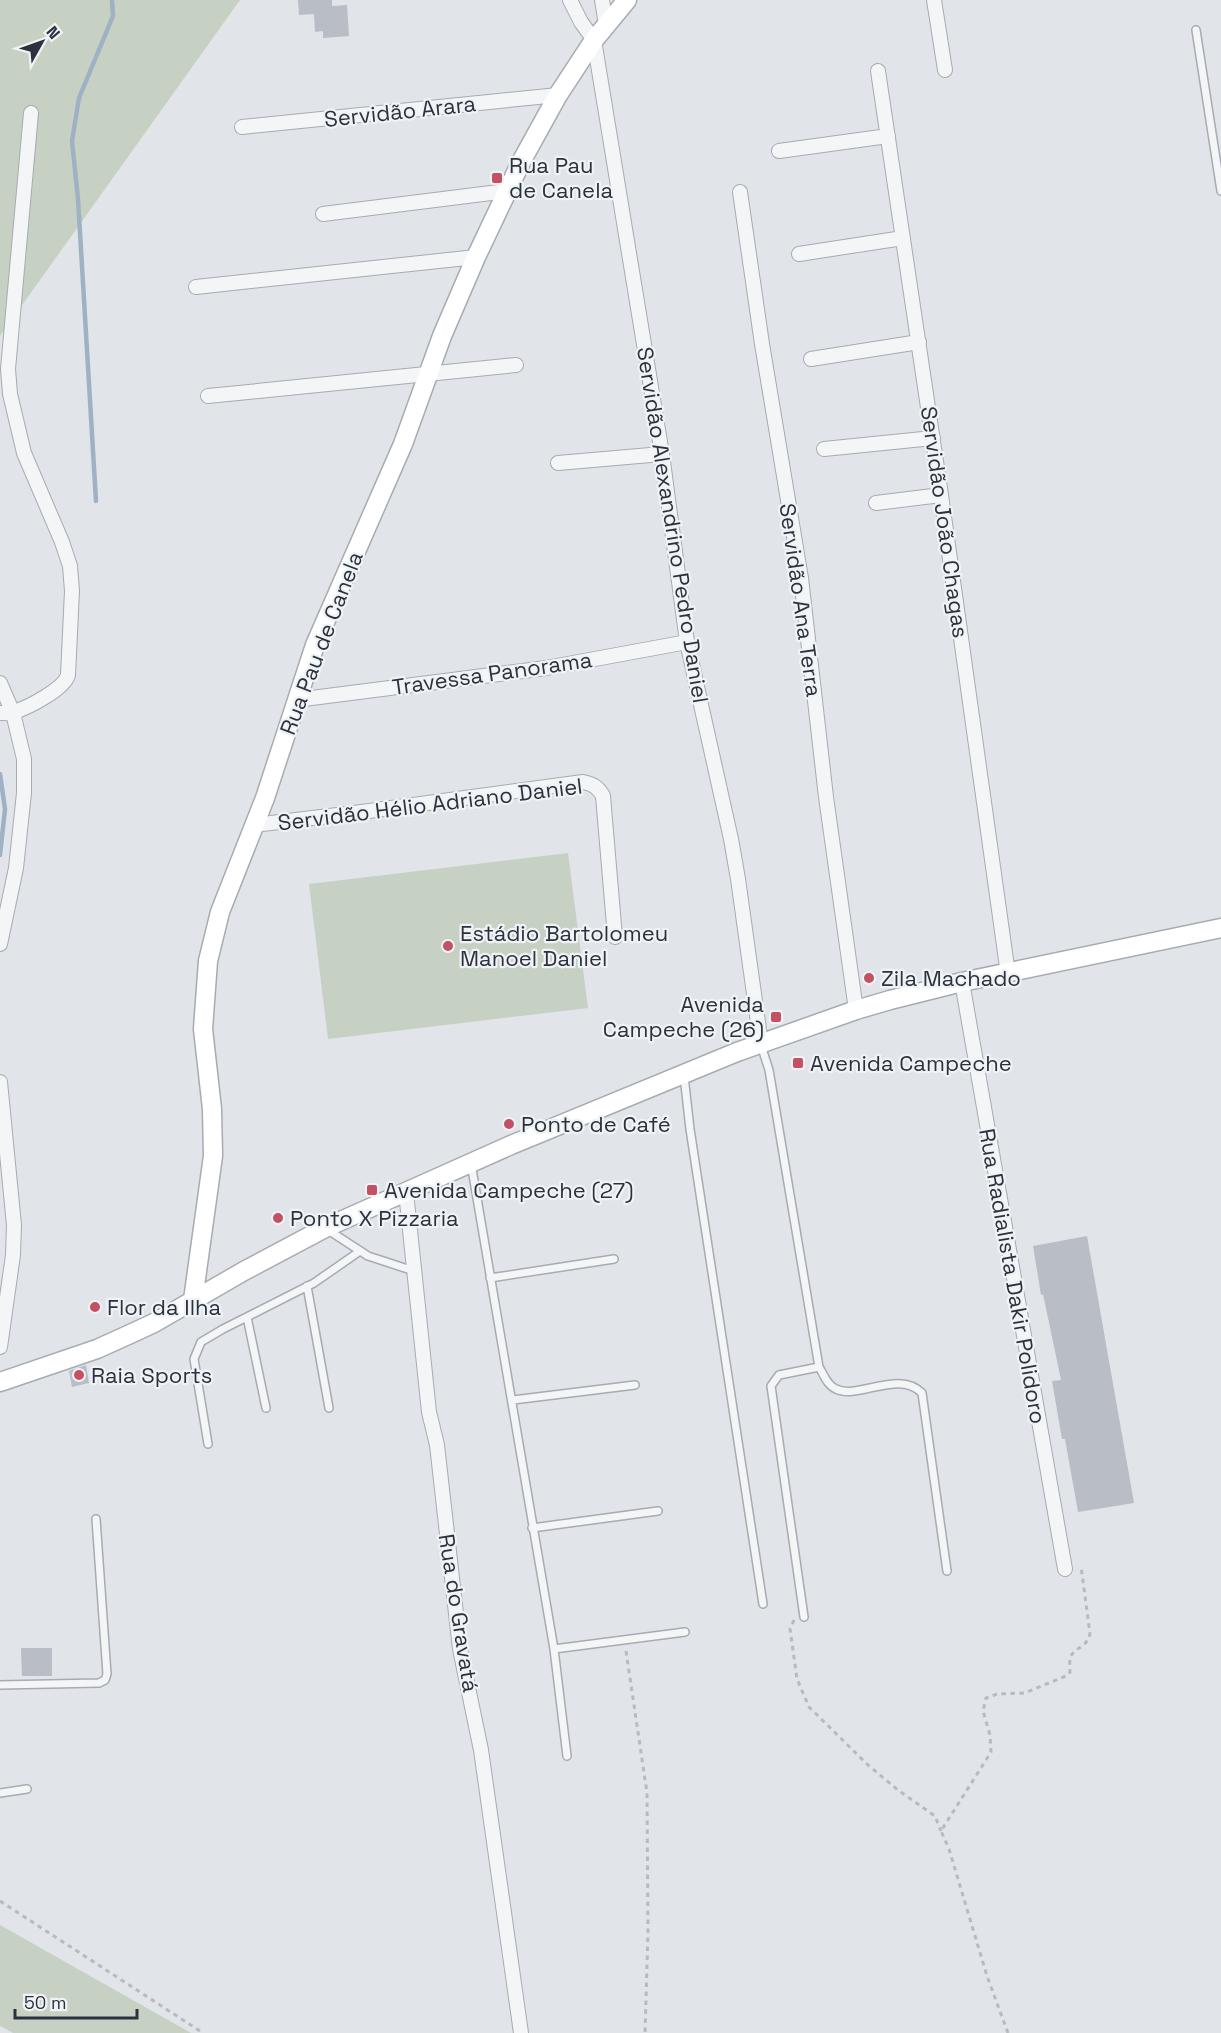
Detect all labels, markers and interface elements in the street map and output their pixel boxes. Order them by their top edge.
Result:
north arrow [12,12,72,72]
text: N [42,22,65,44]
street label: Servidão Arara [323,89,478,133]
place label: Rua Pau de Canela [509,151,614,204]
marker: Rua Pau de Canela [490,171,504,185]
street label: Servidão Alexandrino Pedro Daniel [631,345,715,705]
street label: Servidão João Chagas [915,404,975,640]
street label: Servidão Ana Terra [774,501,828,699]
street label: Rua Pau de Canela [273,547,369,739]
street label: Travessa Panorama [390,645,594,701]
street label: Servidão Hélio Adriano Daniel [276,771,584,837]
place label: Estádio Bartolomeu Manoel Daniel [460,919,668,972]
marker: Estádio Bartolomeu Manoel Daniel [441,939,455,953]
place label: Zila Machado [881,964,1021,992]
marker: Zila Machado [862,971,876,985]
place label: Avenida Campeche (26) [603,990,764,1043]
marker: Avenida Campeche (26) [769,1010,783,1024]
place label: Avenida Campeche [810,1049,1012,1077]
marker: Avenida Campeche [791,1056,805,1070]
place label: Ponto de Café [521,1110,671,1138]
marker: Ponto de Café [502,1117,516,1131]
street label: Rua Radialista Dakir Polidoro [973,1126,1053,1426]
place label: Avenida Campeche (27) [384,1176,633,1204]
marker: Avenida Campeche (27) [365,1183,379,1197]
place label: Ponto X Pizzaria [290,1204,459,1232]
marker: Ponto X Pizzaria [271,1211,285,1225]
place label: Flor da Ilha [107,1293,222,1321]
marker: Flor da Ilha [88,1300,102,1314]
place label: Raia Sports [91,1361,212,1389]
marker: Raia Sports [72,1368,86,1382]
street label: Rua do Gravatá [433,1532,485,1694]
scale bar [15,1982,136,2020]
text: 50 m [24,1991,66,2014]

